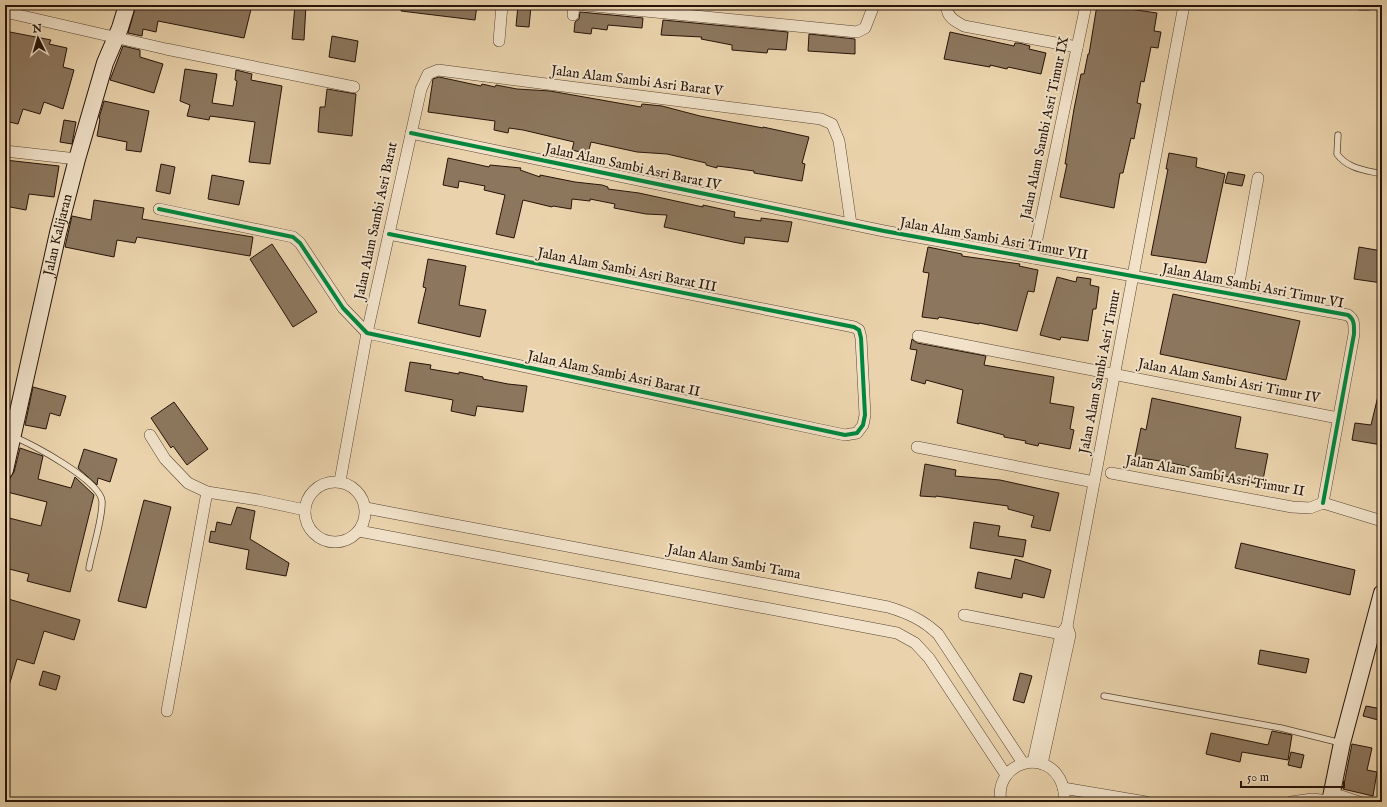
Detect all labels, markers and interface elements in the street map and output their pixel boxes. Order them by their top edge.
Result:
north arrow [18,18,58,58]
text: N [31,22,43,37]
street label: Jalan Alam Sambi Asri Timur IX [1016,34,1073,223]
street label: Jalan Alam Sambi Asri Barat V [548,61,725,101]
street label: Jalan Alam Sambi Asri Barat IV [542,139,723,195]
street label: Jalan Alam Sambi Asri Barat [350,140,402,304]
street label: Jalan Kalijaran [39,192,77,280]
street label: Jalan Alam Sambi Asri Timur VII [896,213,1090,264]
street label: Jalan Alam Sambi Asri Barat III [534,243,718,296]
street label: Jalan Alam Sambi Asri Timur VI [1159,259,1345,312]
street label: Jalan Alam Sambi Asri Timur [1075,289,1125,457]
street label: Jalan Alam Sambi Asri Barat II [524,346,702,401]
street label: Jalan Alam Sambi Asri Timur IV [1135,354,1322,408]
street label: Jalan Alam Sambi Asri Timur II [1122,451,1306,501]
street label: Jalan Alam Sambi Tama [664,540,803,584]
scale bar [1241,763,1344,789]
text: 50 m [1247,770,1269,785]

